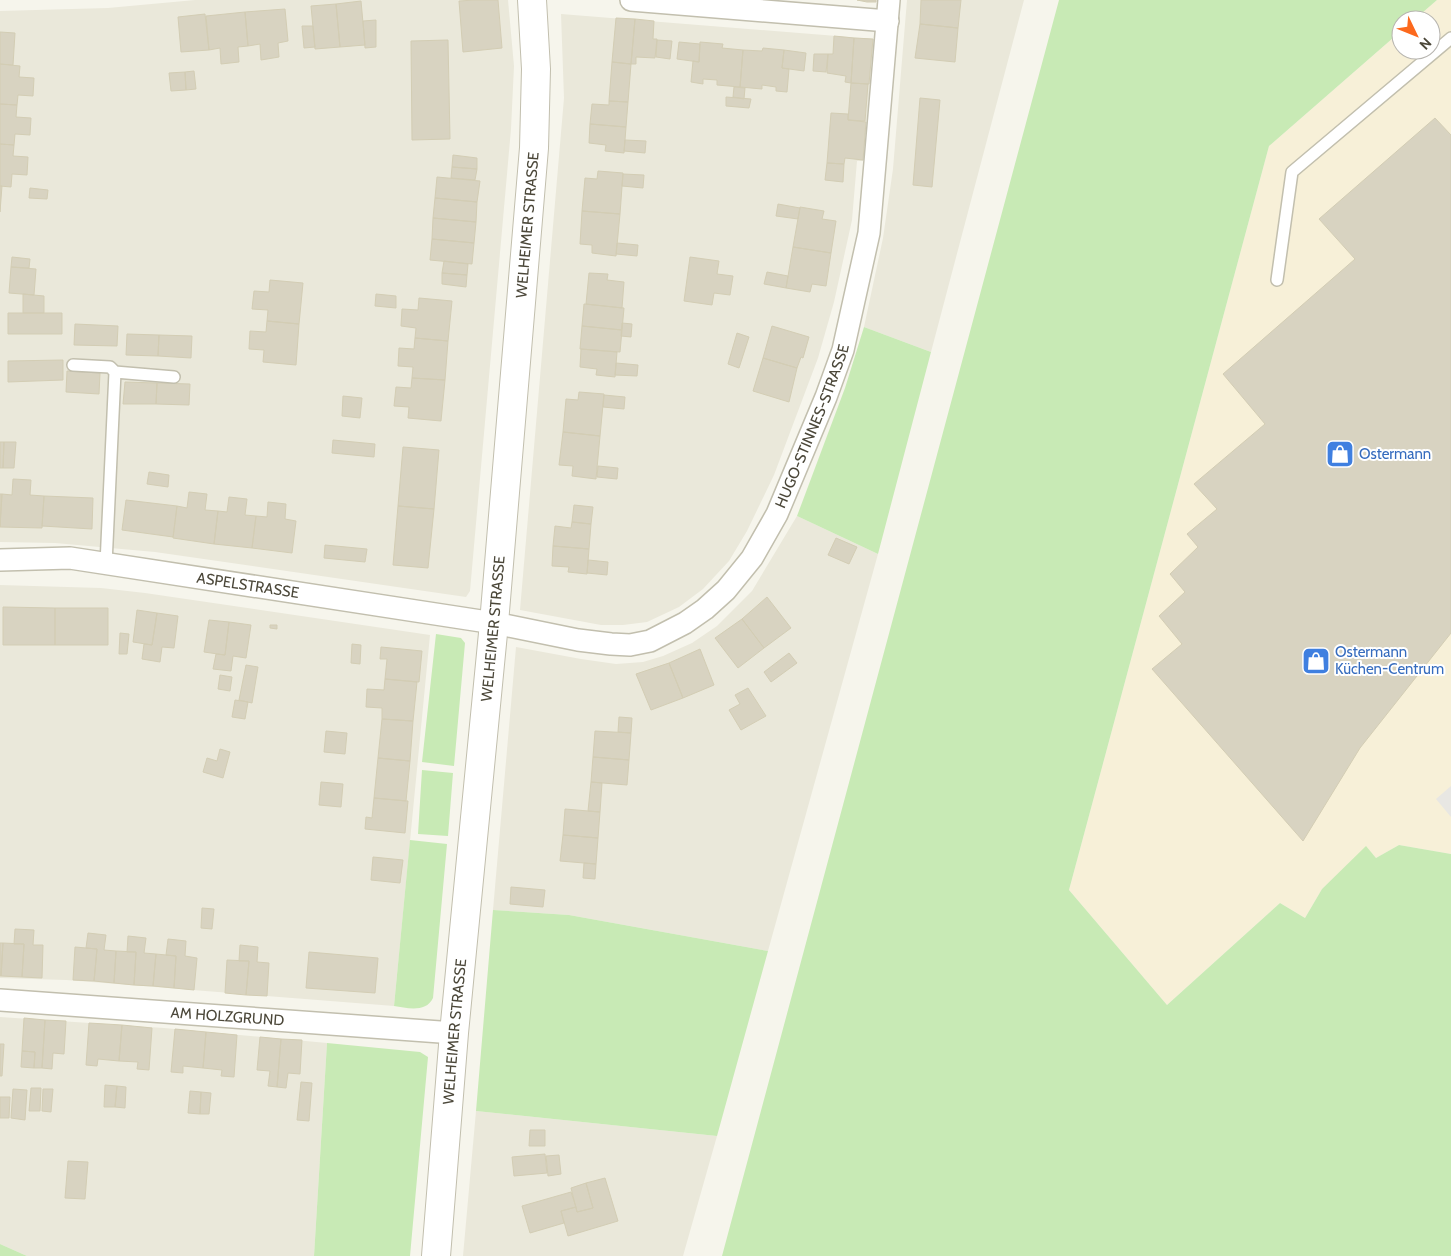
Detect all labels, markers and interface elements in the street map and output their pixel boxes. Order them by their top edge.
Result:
north arrow [1391,10,1441,60]
text: N [1416,34,1435,54]
street label: WELHEIMER STRASSE [512,151,543,299]
street label: HUGO-STINNES-STRASSE [771,343,853,511]
shop icon: Ostermann [1325,439,1355,469]
place label: Ostermann [1359,445,1431,463]
street label: WELHEIMER STRASSE [477,555,509,702]
street label: ASPELSTRASSE [195,569,300,602]
place label: Ostermann Küchen-Centrum [1335,643,1444,678]
shop icon: Ostermann Küchen-Centrum [1301,646,1331,676]
street label: WELHEIMER STRASSE [439,958,470,1105]
street label: AM HOLZGRUND [170,1003,285,1030]

